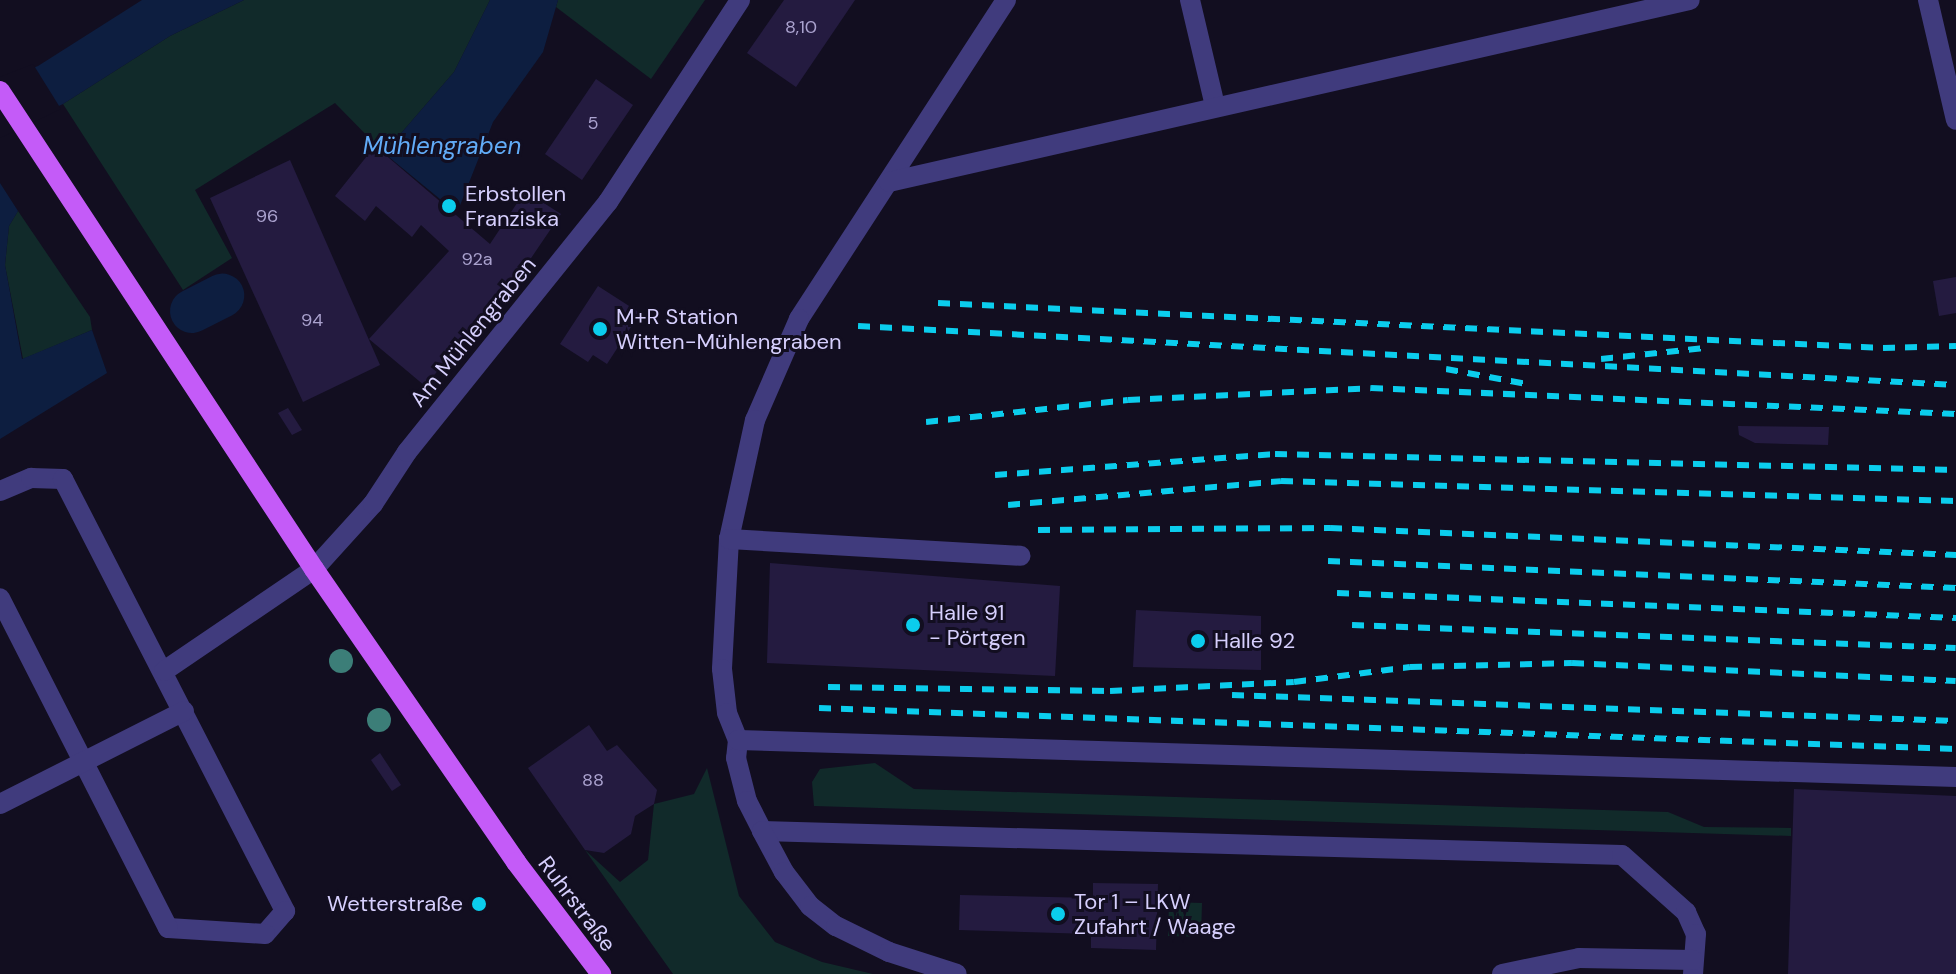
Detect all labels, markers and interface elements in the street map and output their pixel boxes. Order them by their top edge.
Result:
house number: 8,10 [785,16,817,38]
house number: 5 [588,112,598,134]
water label: Mühlengraben [363,132,521,160]
place label: Erbstollen Franziska [465,180,566,232]
marker: Erbstollen Franziska [440,197,458,215]
house number: 96 [256,205,278,227]
house number: 92a [461,248,493,270]
street label: Am Mühlengraben [404,252,542,412]
place label: M+R Station Witten-Mühlengraben [616,303,842,354]
house number: 94 [301,309,323,331]
marker: M+R Station Witten-Mühlengraben [591,320,609,338]
place label: Halle 91 - Pörtgen [929,599,1026,650]
marker: Halle 91 - Pörtgen [904,616,922,634]
place label: Halle 92 [1214,628,1295,654]
marker: Halle 92 [1189,632,1207,650]
house number: 88 [582,769,604,791]
street label: Ruhrstraße [533,851,621,957]
place label: Tor 1 – LKW Zufahrt / Waage [1074,888,1236,940]
place label: Wetterstraße [327,891,463,917]
marker: Wetterstraße [470,895,488,913]
marker: Tor 1 – LKW Zufahrt / Waage [1049,905,1067,923]

